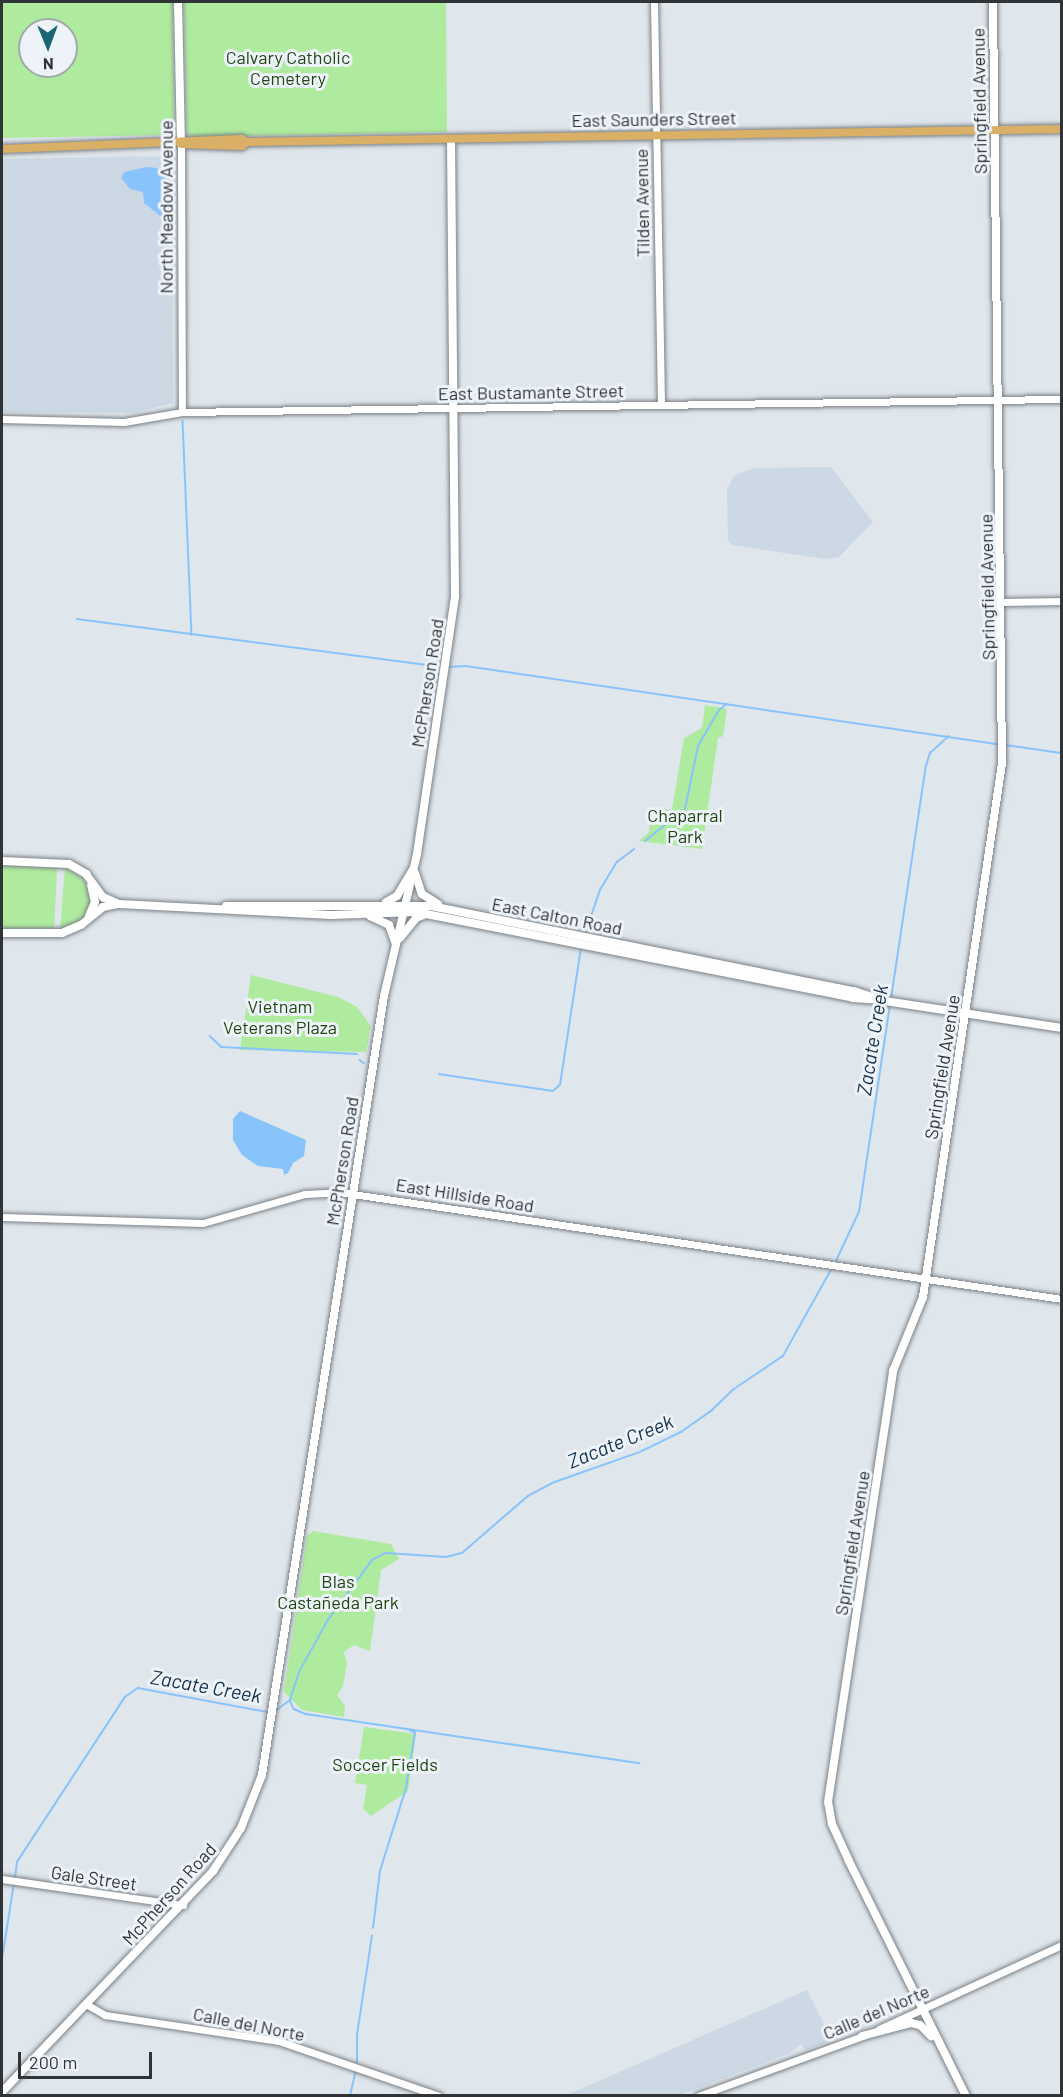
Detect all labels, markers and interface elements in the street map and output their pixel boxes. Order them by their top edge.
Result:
north arrow [18,18,78,78]
street label: Springfield Avenue [967,28,991,174]
park label: Calvary Catholic Cemetery [226,47,350,90]
text: N [43,55,54,74]
street label: East Saunders Street [571,107,737,131]
street label: North Meadow Avenue [155,120,177,294]
street label: Tilden Avenue [630,148,654,258]
street label: East Bustamante Street [438,380,624,404]
street label: Springfield Avenue [975,514,999,660]
street label: McPherson Road [406,617,448,749]
park label: Chaparral Park [647,805,723,848]
street label: East Calton Road [490,893,624,939]
water label: Zacate Creek [851,983,893,1097]
street label: Springfield Avenue [920,993,964,1141]
park label: Vietnam Veterans Plaza [223,996,337,1038]
street label: McPherson Road [321,1095,363,1227]
street label: East Hillside Road [394,1173,536,1217]
water label: Zacate Creek [564,1409,676,1473]
street label: Springfield Avenue [830,1469,874,1617]
park label: Blas Castañeda Park [277,1571,399,1614]
water label: Zacate Creek [149,1664,263,1708]
park label: Soccer Fields [332,1753,438,1775]
street label: McPherson Road [117,1838,221,1950]
street label: Gale Street [50,1861,138,1895]
street label: Calle del Norte [820,1980,932,2044]
street label: Calle del Norte [191,2003,307,2045]
scale bar [21,2040,154,2078]
text: 200 m [29,2051,77,2073]

